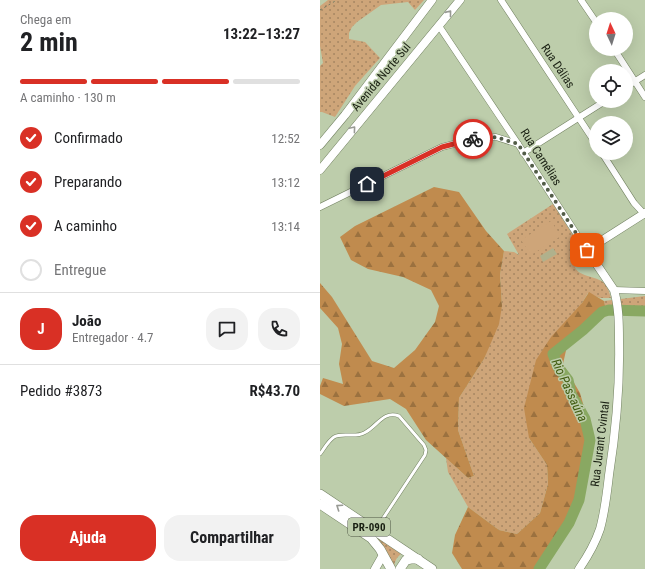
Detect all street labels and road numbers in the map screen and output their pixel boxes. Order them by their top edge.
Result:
street label: Avenida Norte Sul [348,40,414,114]
street label: Rua Dálias [538,41,578,91]
street label: Rua Camélias [518,126,564,188]
street label: Rua Jurant Cvintal [588,400,612,488]
road number: PR-090 [348,518,390,536]

